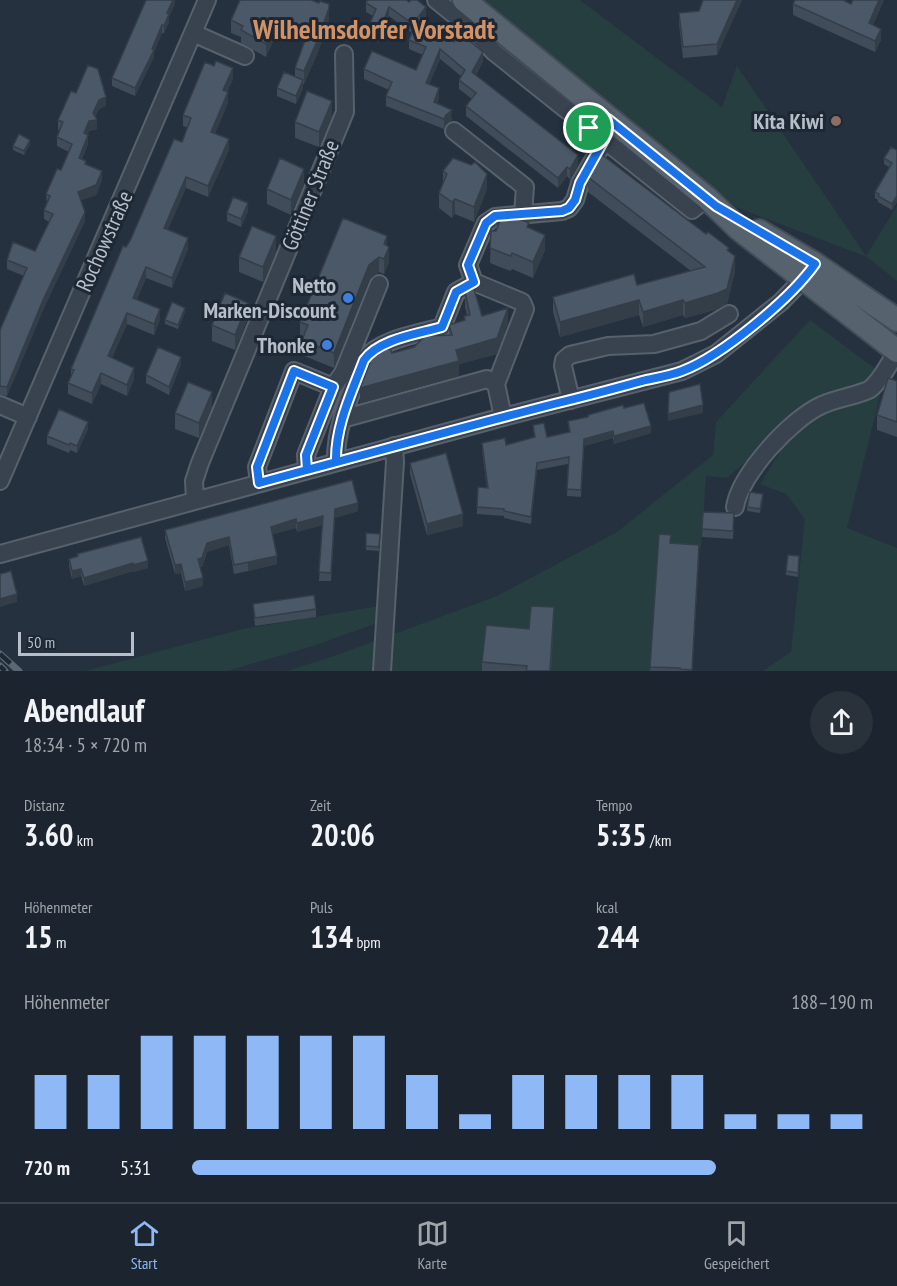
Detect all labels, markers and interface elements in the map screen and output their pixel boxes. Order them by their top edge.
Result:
district label: Wilhelmsdorfer Vorstadt [252,10,495,47]
pin [563,102,614,153]
place label: Kita Kiwi [753,107,824,135]
icon: arrive [572,111,605,144]
marker: Kita Kiwi [829,114,843,128]
street label: Göttiner Straße [275,136,345,254]
street label: Rochowstraße [69,186,139,296]
place label: Netto Marken-Discount [203,271,337,324]
marker: Netto Marken-Discount [341,291,355,305]
place label: Thonke [257,331,315,359]
marker: Thonke [320,338,334,352]
scale bar [18,629,134,656]
text: 50 m [27,632,55,652]
text: Abendlauf [24,688,144,731]
button: share [810,691,873,754]
text: 18:34 · 5 × 720 m [24,732,147,758]
text: Distanz [24,795,65,815]
text: Zeit [310,795,331,815]
text: Tempo [596,795,632,815]
text: 3.60 [24,815,73,854]
text: 20:06 [310,815,375,854]
text: 5:35 [596,815,647,854]
text: km [73,830,93,850]
text: /km [647,830,671,850]
text: Höhenmeter [24,897,92,917]
text: Puls [310,897,333,917]
text: kcal [596,897,618,917]
text: 15 [24,917,53,956]
text: 134 [310,917,353,956]
text: 244 [596,917,639,956]
text: m [53,932,67,952]
text: bpm [353,932,381,952]
text: Höhenmeter [24,989,110,1015]
text: 188–190 m [791,989,873,1015]
text: 720 m [24,1155,70,1181]
text: 5:31 [120,1155,151,1181]
tab: Start [128,1217,161,1273]
tab: Karte [416,1217,449,1273]
tab: Gespeichert [704,1217,769,1273]

